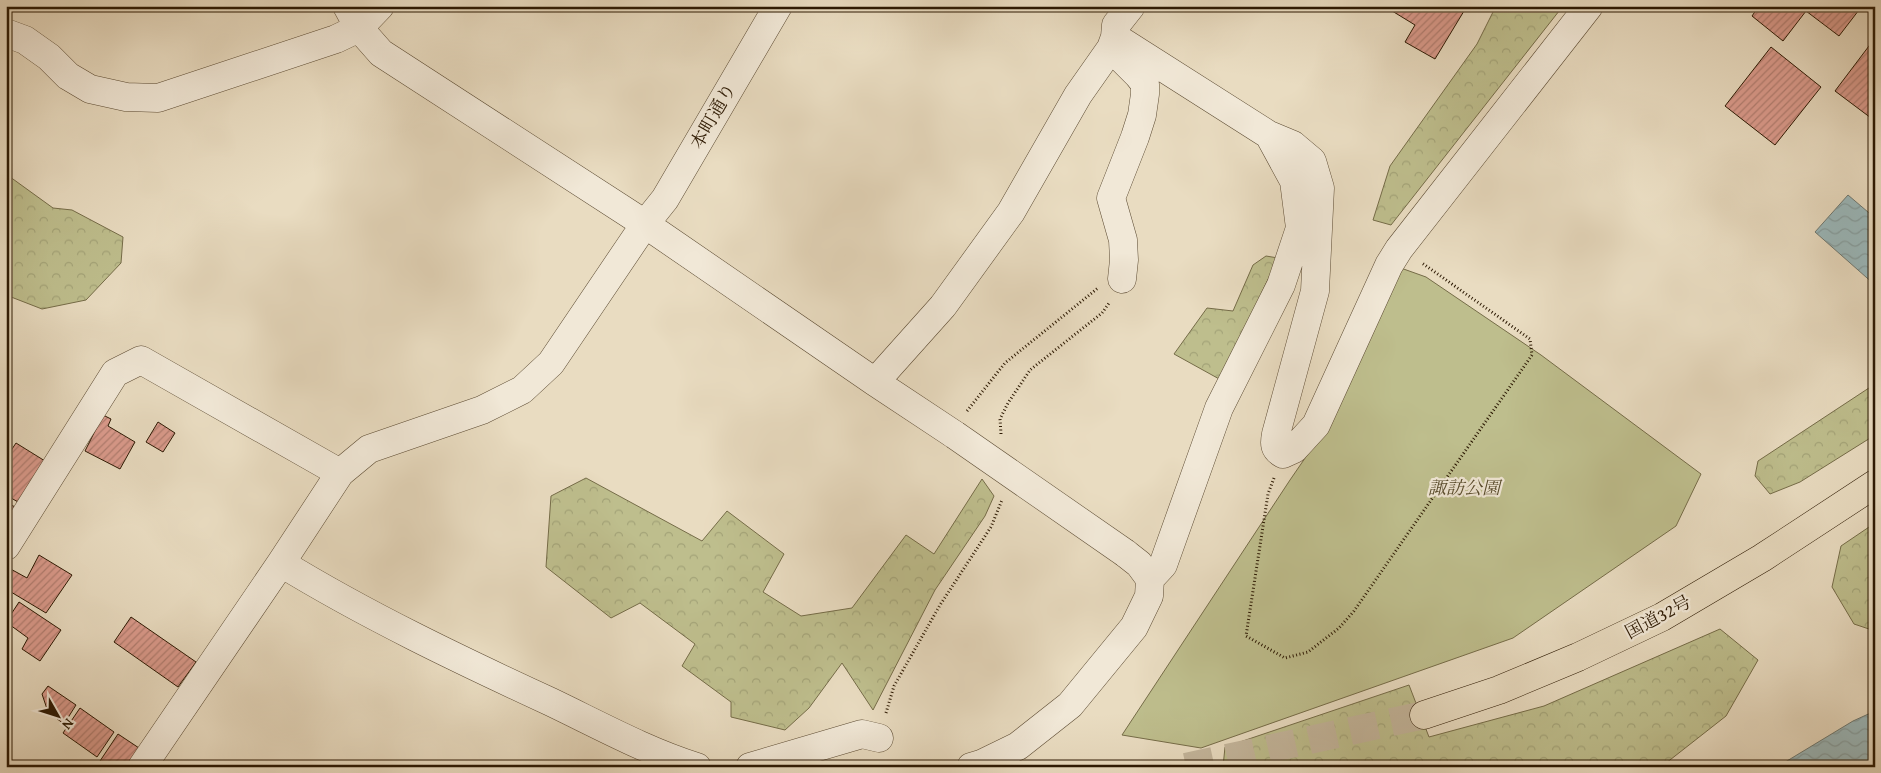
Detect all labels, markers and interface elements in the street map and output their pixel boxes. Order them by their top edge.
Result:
street label: 本町通り [683,78,742,154]
park label: 諏訪公園 [1428,474,1503,501]
street label: 国道32号 [1620,588,1696,645]
north arrow [32,690,82,740]
text: N [57,714,79,735]

